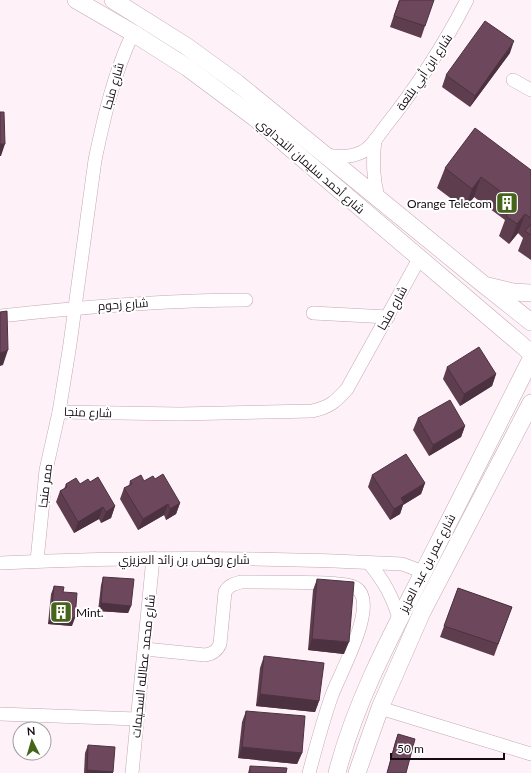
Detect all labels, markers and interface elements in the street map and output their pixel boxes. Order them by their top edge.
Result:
street label: شارع ابن أبي بلتعة [393,31,458,115]
street label: شارع منجا [99,61,128,112]
street label: شارع أحمد سليمان النجداوي [252,115,368,219]
building icon: Orange Telecom [494,190,520,216]
place label: Orange Telecom [407,196,492,211]
street label: شارع منجا [374,283,411,333]
street label: شارع زحوم [97,295,149,314]
street label: شارع منجا [64,404,112,421]
street label: ممر منجا [35,463,55,509]
street label: شارع عمر بن عبد العزيز [395,511,459,616]
street label: شارع روكس بن زائد العزيزي [118,552,250,570]
street label: شارع محمد عطالله السحيمات [128,593,159,739]
building icon: Mint. [48,599,74,625]
place label: Mint. [76,605,104,620]
north arrow [12,721,52,761]
text: N [26,724,36,737]
scale bar [391,735,504,761]
text: 50 m [397,741,424,756]

